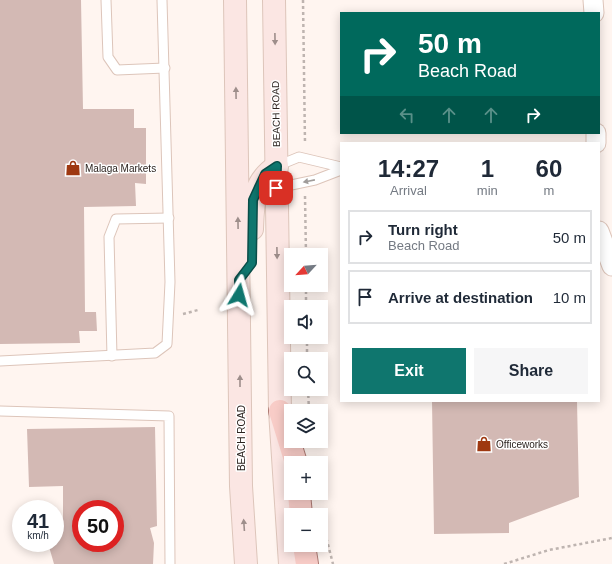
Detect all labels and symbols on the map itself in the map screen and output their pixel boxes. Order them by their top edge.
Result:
one-way arrow [272,33,278,46]
street label: BEACH ROAD [270,81,282,147]
one-way arrow [233,86,239,99]
shop icon: Malaga Markets [64,159,82,177]
place label: Malaga Markets [85,163,156,174]
pin [259,171,293,205]
one-way arrow [303,178,315,184]
one-way arrow [235,216,241,229]
one-way arrow [274,247,280,260]
north arrow [284,248,328,292]
position arrow [218,274,260,316]
one-way arrow [237,374,243,387]
street label: BEACH ROAD [236,405,247,471]
shop icon: Officeworks [475,435,493,453]
place label: Officeworks [496,439,548,450]
speed limit sign: 50 [72,500,124,552]
one-way arrow [240,519,247,531]

